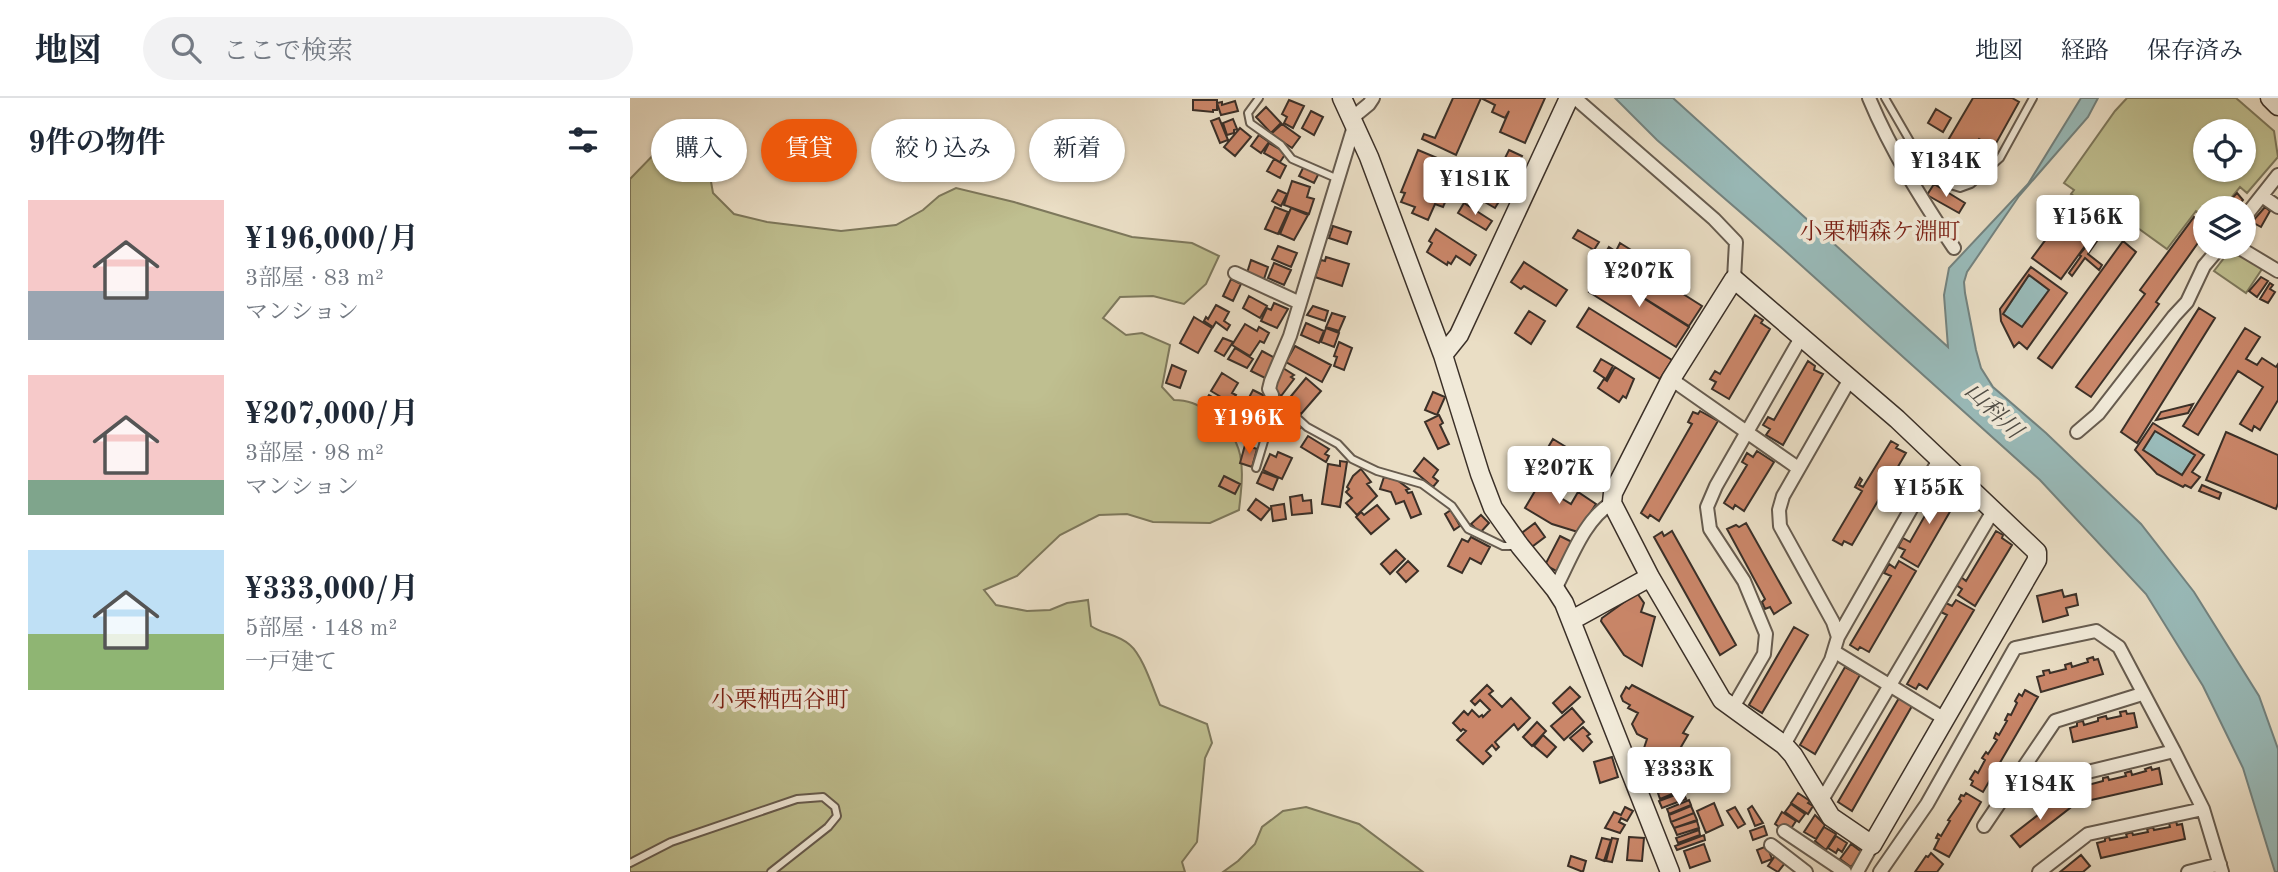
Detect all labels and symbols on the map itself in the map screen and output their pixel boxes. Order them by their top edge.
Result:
pin: ¥134K [1897,140,1995,199]
pin: ¥181K [1426,158,1524,217]
pin: ¥156K [2039,195,2137,255]
district label: 小栗栖森ケ淵町 [1800,219,1961,244]
pin: ¥207K [1590,250,1688,309]
water label: 山科川 [1960,377,2029,445]
pin: ¥196K [1200,396,1298,456]
pin: ¥207K [1510,446,1608,506]
pin: ¥155K [1880,466,1978,526]
district label: 小栗栖西谷町 [711,687,849,712]
pin: ¥333K [1630,748,1728,807]
pin: ¥184K [1991,762,2089,822]

